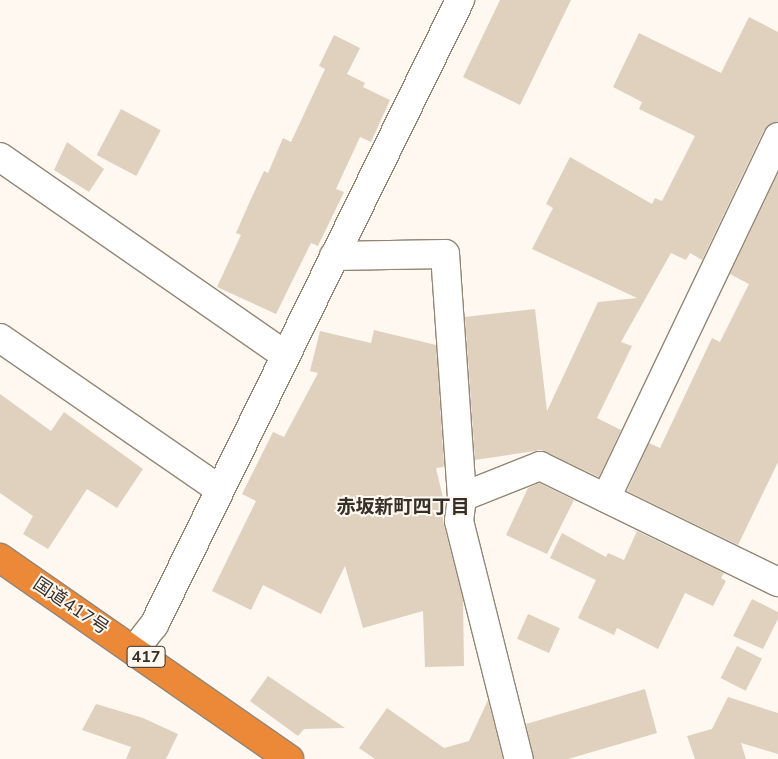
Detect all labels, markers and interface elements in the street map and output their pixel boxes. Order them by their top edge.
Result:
district label: 赤坂新町四丁目 [337,497,469,519]
street label: 国道417号 [29,573,113,639]
road number: 417 [126,644,166,670]

